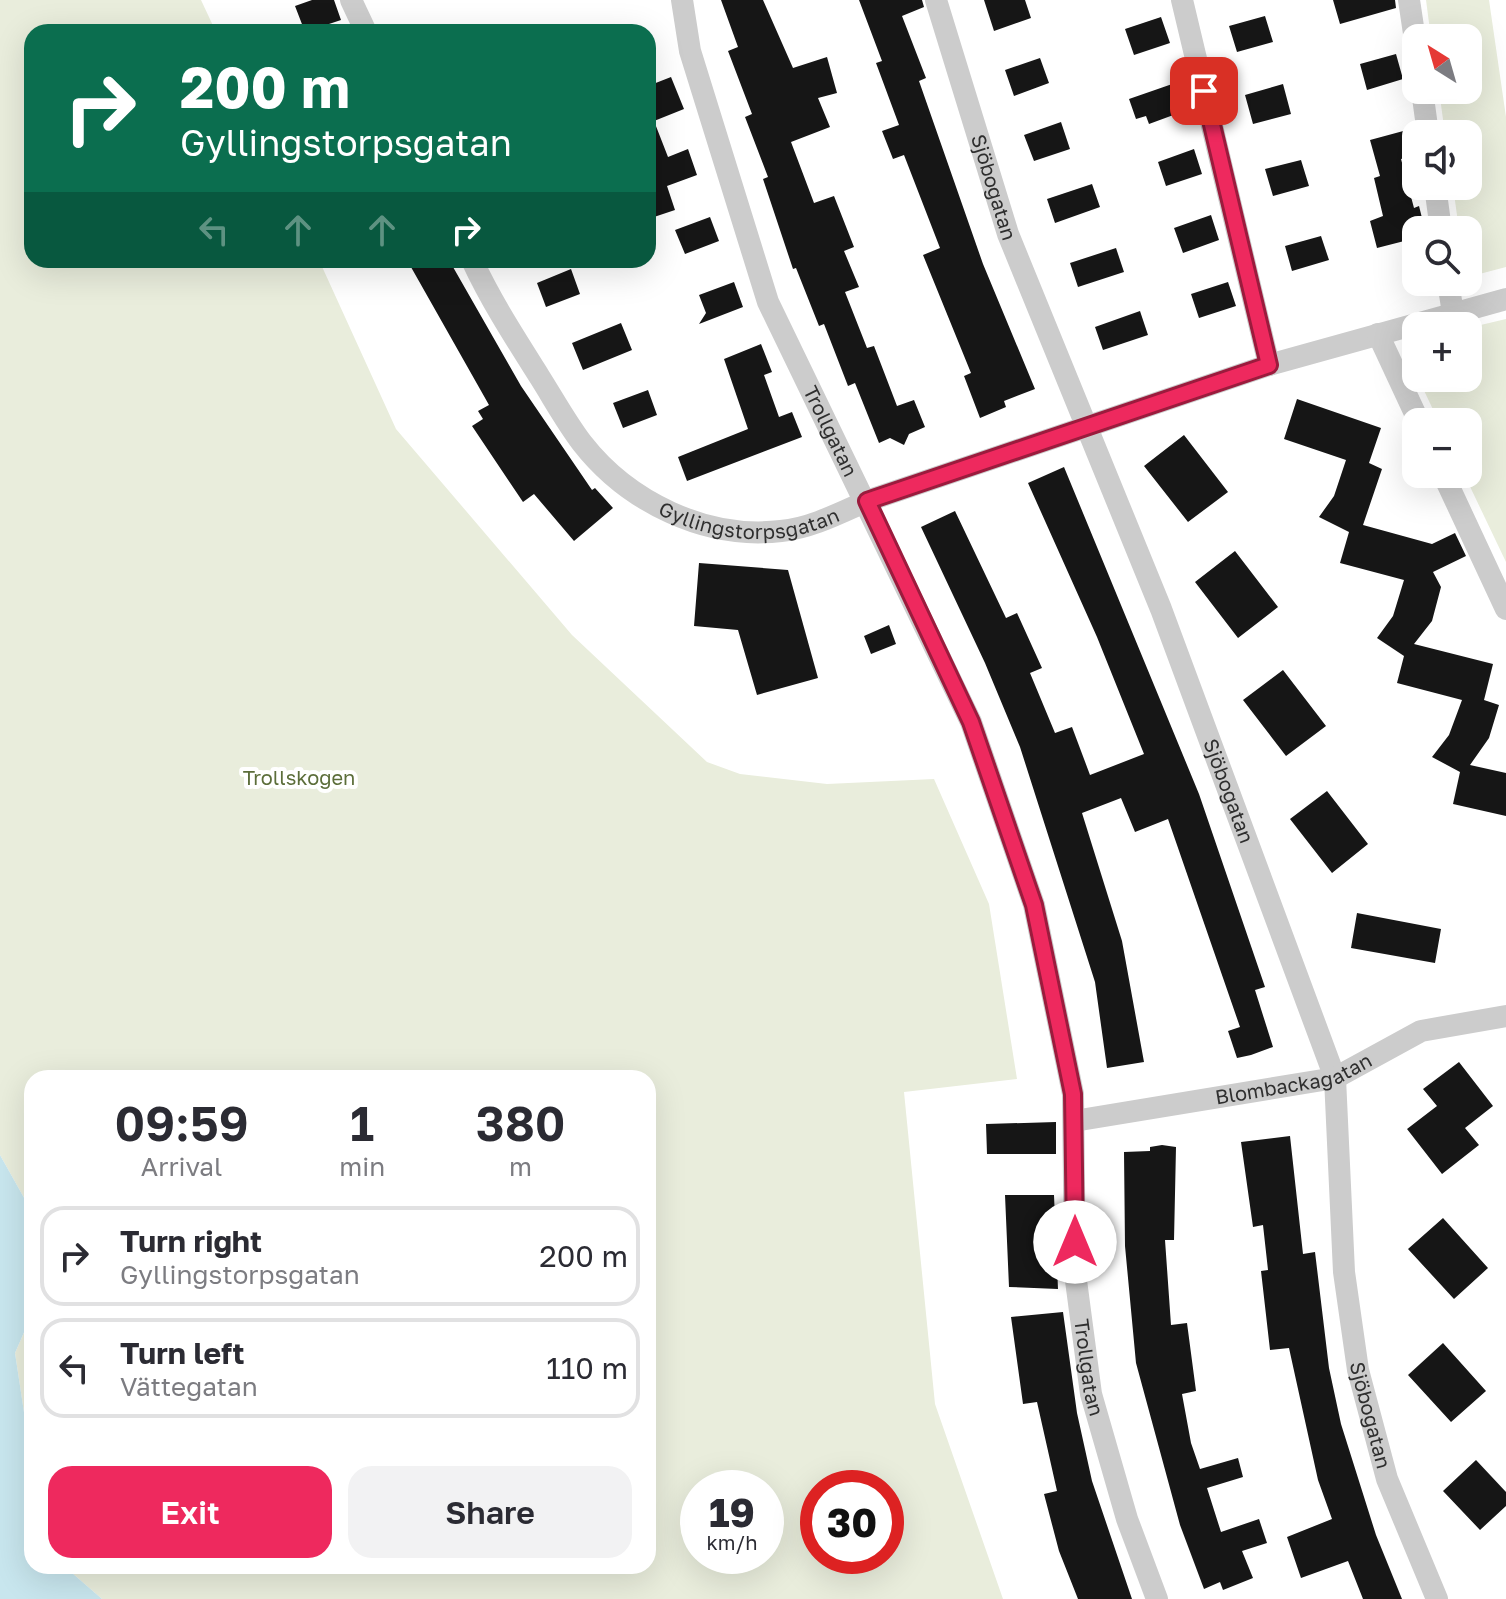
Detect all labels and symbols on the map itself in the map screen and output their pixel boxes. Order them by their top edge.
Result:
north arrow [1402,24,1482,104]
pin [1170,57,1238,125]
street label: Sjöbogatan [967,131,1022,243]
street label: Trollgatan [799,382,863,480]
street label: Gyllingstorpsgatan [655,496,842,543]
street label: Sjöbogatan [1199,735,1260,846]
park label: Trollskogen [243,765,355,789]
street label: Blombackagatan [1213,1047,1375,1109]
position arrow [1033,1200,1117,1284]
street label: Trollgatan [1070,1317,1110,1419]
street label: Sjöbogatan [1346,1360,1397,1471]
speed limit sign: 30 [800,1470,904,1574]

